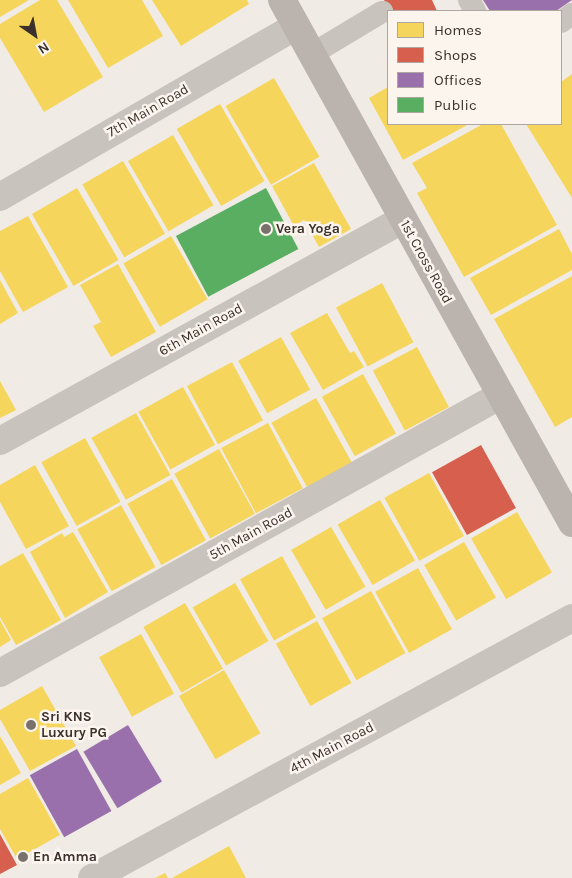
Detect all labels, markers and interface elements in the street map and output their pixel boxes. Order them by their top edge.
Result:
north arrow [10,10,60,60]
legend [387,10,562,125]
text: Homes [434,21,482,39]
text: N [35,38,52,58]
text: Shops [434,46,477,64]
text: Offices [434,71,482,89]
street label: 7th Main Road [104,81,192,141]
text: Public [434,96,477,114]
street label: 1st Cross Road [396,218,456,306]
place label: Vera Yoga [276,221,340,237]
marker: Vera Yoga [260,223,272,235]
street label: 6th Main Road [156,300,246,360]
street label: 5th Main Road [206,504,296,564]
place label: Sri KNS Luxury PG [41,709,107,742]
marker: Sri KNS Luxury PG [25,719,37,731]
street label: 4th Main Road [287,719,377,777]
place label: En Amma [33,849,97,865]
marker: En Amma [17,851,29,863]

